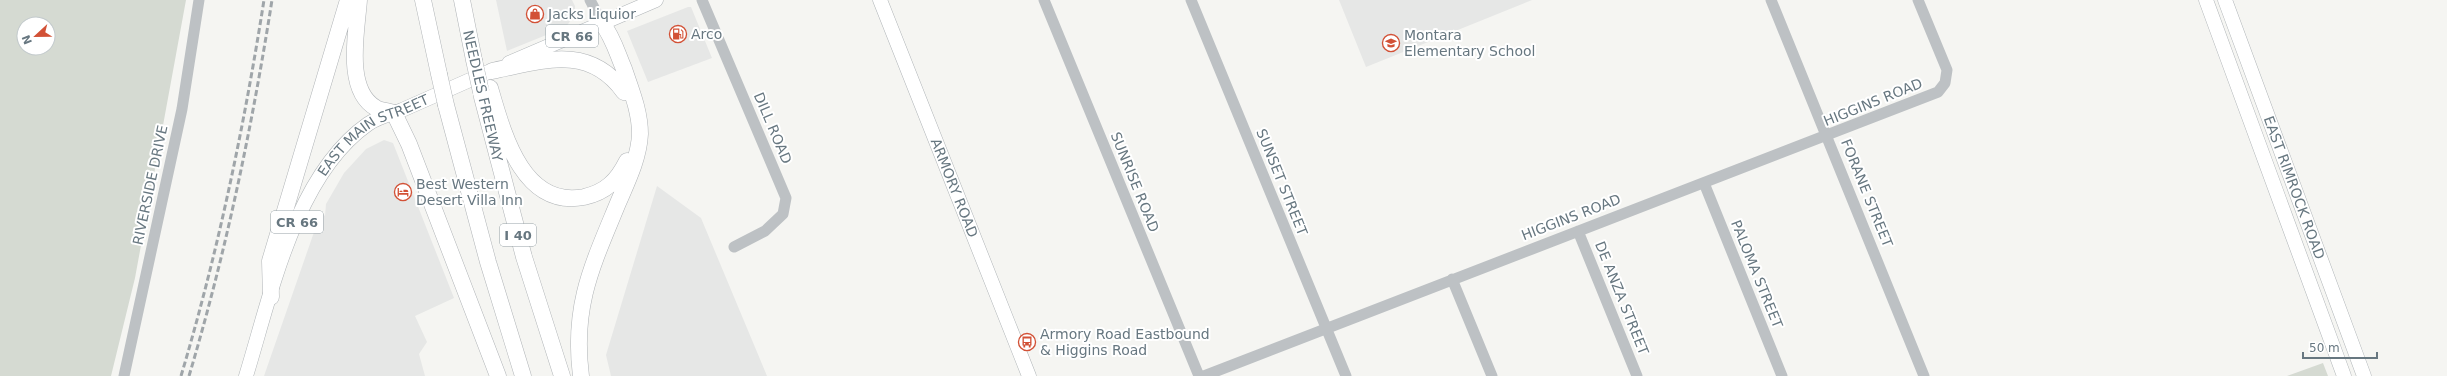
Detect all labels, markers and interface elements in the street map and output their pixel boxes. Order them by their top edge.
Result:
shop icon: Jacks Liquior [525,4,545,24]
place label: Jacks Liquior [547,6,636,22]
north arrow [16,16,56,56]
fuel station icon: Arco [668,24,688,44]
road number: CR 66 [546,25,598,47]
place label: Arco [691,26,722,42]
place label: Montara Elementary School [1404,27,1536,59]
street label: NEEDLES FREEWAY [460,29,506,164]
text: N [19,33,35,46]
school or university icon: Montara Elementary School [1381,33,1401,53]
street label: HIGGINS ROAD [1821,75,1925,129]
street label: DILL ROAD [751,90,795,166]
street label: EAST MAIN STREET [314,91,432,179]
street label: EAST RIMROCK ROAD [2261,114,2328,261]
street label: RIVERSIDE DRIVE [129,124,171,246]
street label: SUNSET STREET [1253,126,1311,238]
street label: SUNRISE ROAD [1108,130,1162,234]
street label: ARMORY ROAD [928,136,981,240]
street label: FORANE STREET [1838,137,1896,250]
place label: Best Western Desert Villa Inn [416,176,523,208]
hotel icon: Best Western Desert Villa Inn [393,182,413,202]
street label: HIGGINS ROAD [1519,191,1623,243]
road number: CR 66 [271,211,323,233]
street label: PALOMA STREET [1728,218,1786,331]
road number: I 40 [500,224,536,246]
street label: DE ANZA STREET [1592,239,1652,358]
place label: Armory Road Eastbound & Higgins Road [1040,326,1210,358]
bus stop icon: Armory Road Eastbound & Higgins Road [1017,332,1037,352]
scale bar [2303,334,2377,360]
text: 50 m [2309,341,2340,355]

